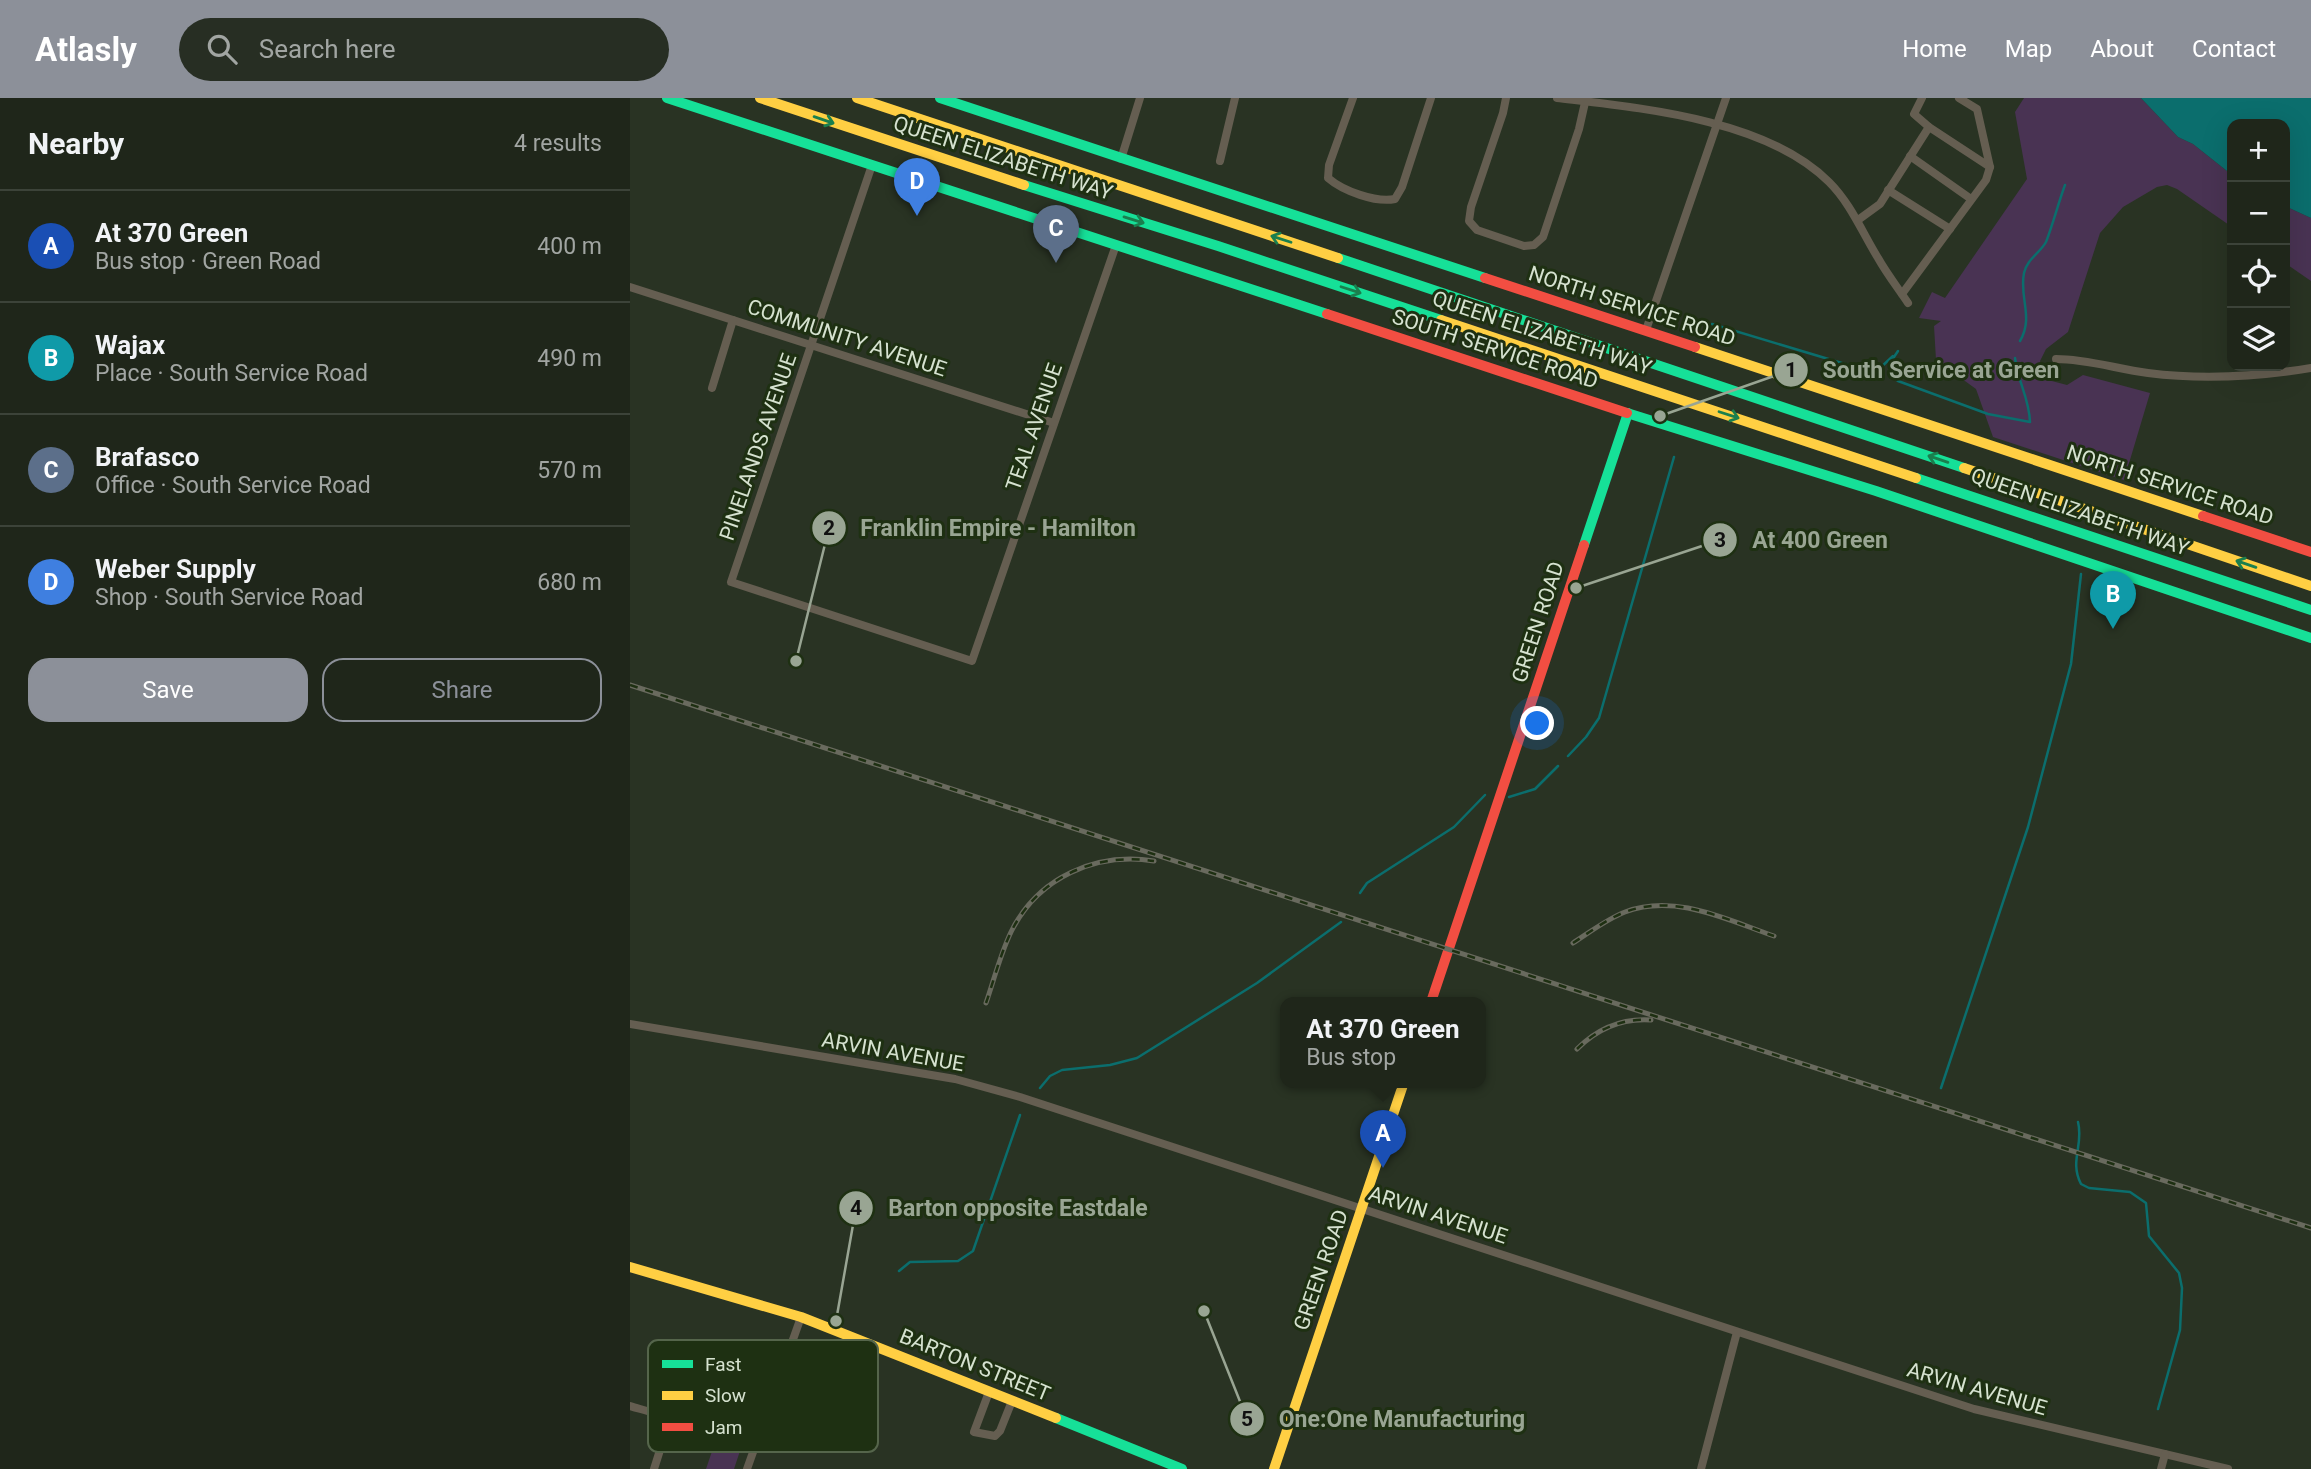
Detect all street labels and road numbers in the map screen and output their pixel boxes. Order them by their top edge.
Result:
street label: QUEEN ELIZABETH WAY [890,111,1116,205]
street label: NORTH SERVICE ROAD [1526,261,1738,351]
street label: QUEEN ELIZABETH WAY [1429,286,1655,380]
street label: COMMUNITY AVENUE [744,294,950,382]
street label: SOUTH SERVICE ROAD [1389,304,1601,394]
street label: PINELANDS AVENUE [715,350,801,544]
street label: TEAL AVENUE [1001,360,1067,494]
street label: NORTH SERVICE ROAD [2064,440,2276,530]
street label: QUEEN ELIZABETH WAY [1968,463,2193,561]
street label: GREEN ROAD [1507,558,1569,686]
street label: ARVIN AVENUE [820,1028,966,1076]
street label: ARVIN AVENUE [1366,1181,1510,1249]
street label: GREEN ROAD [1289,1207,1353,1333]
street label: BARTON STREET [896,1324,1054,1406]
street label: ARVIN AVENUE [1904,1358,2050,1420]

